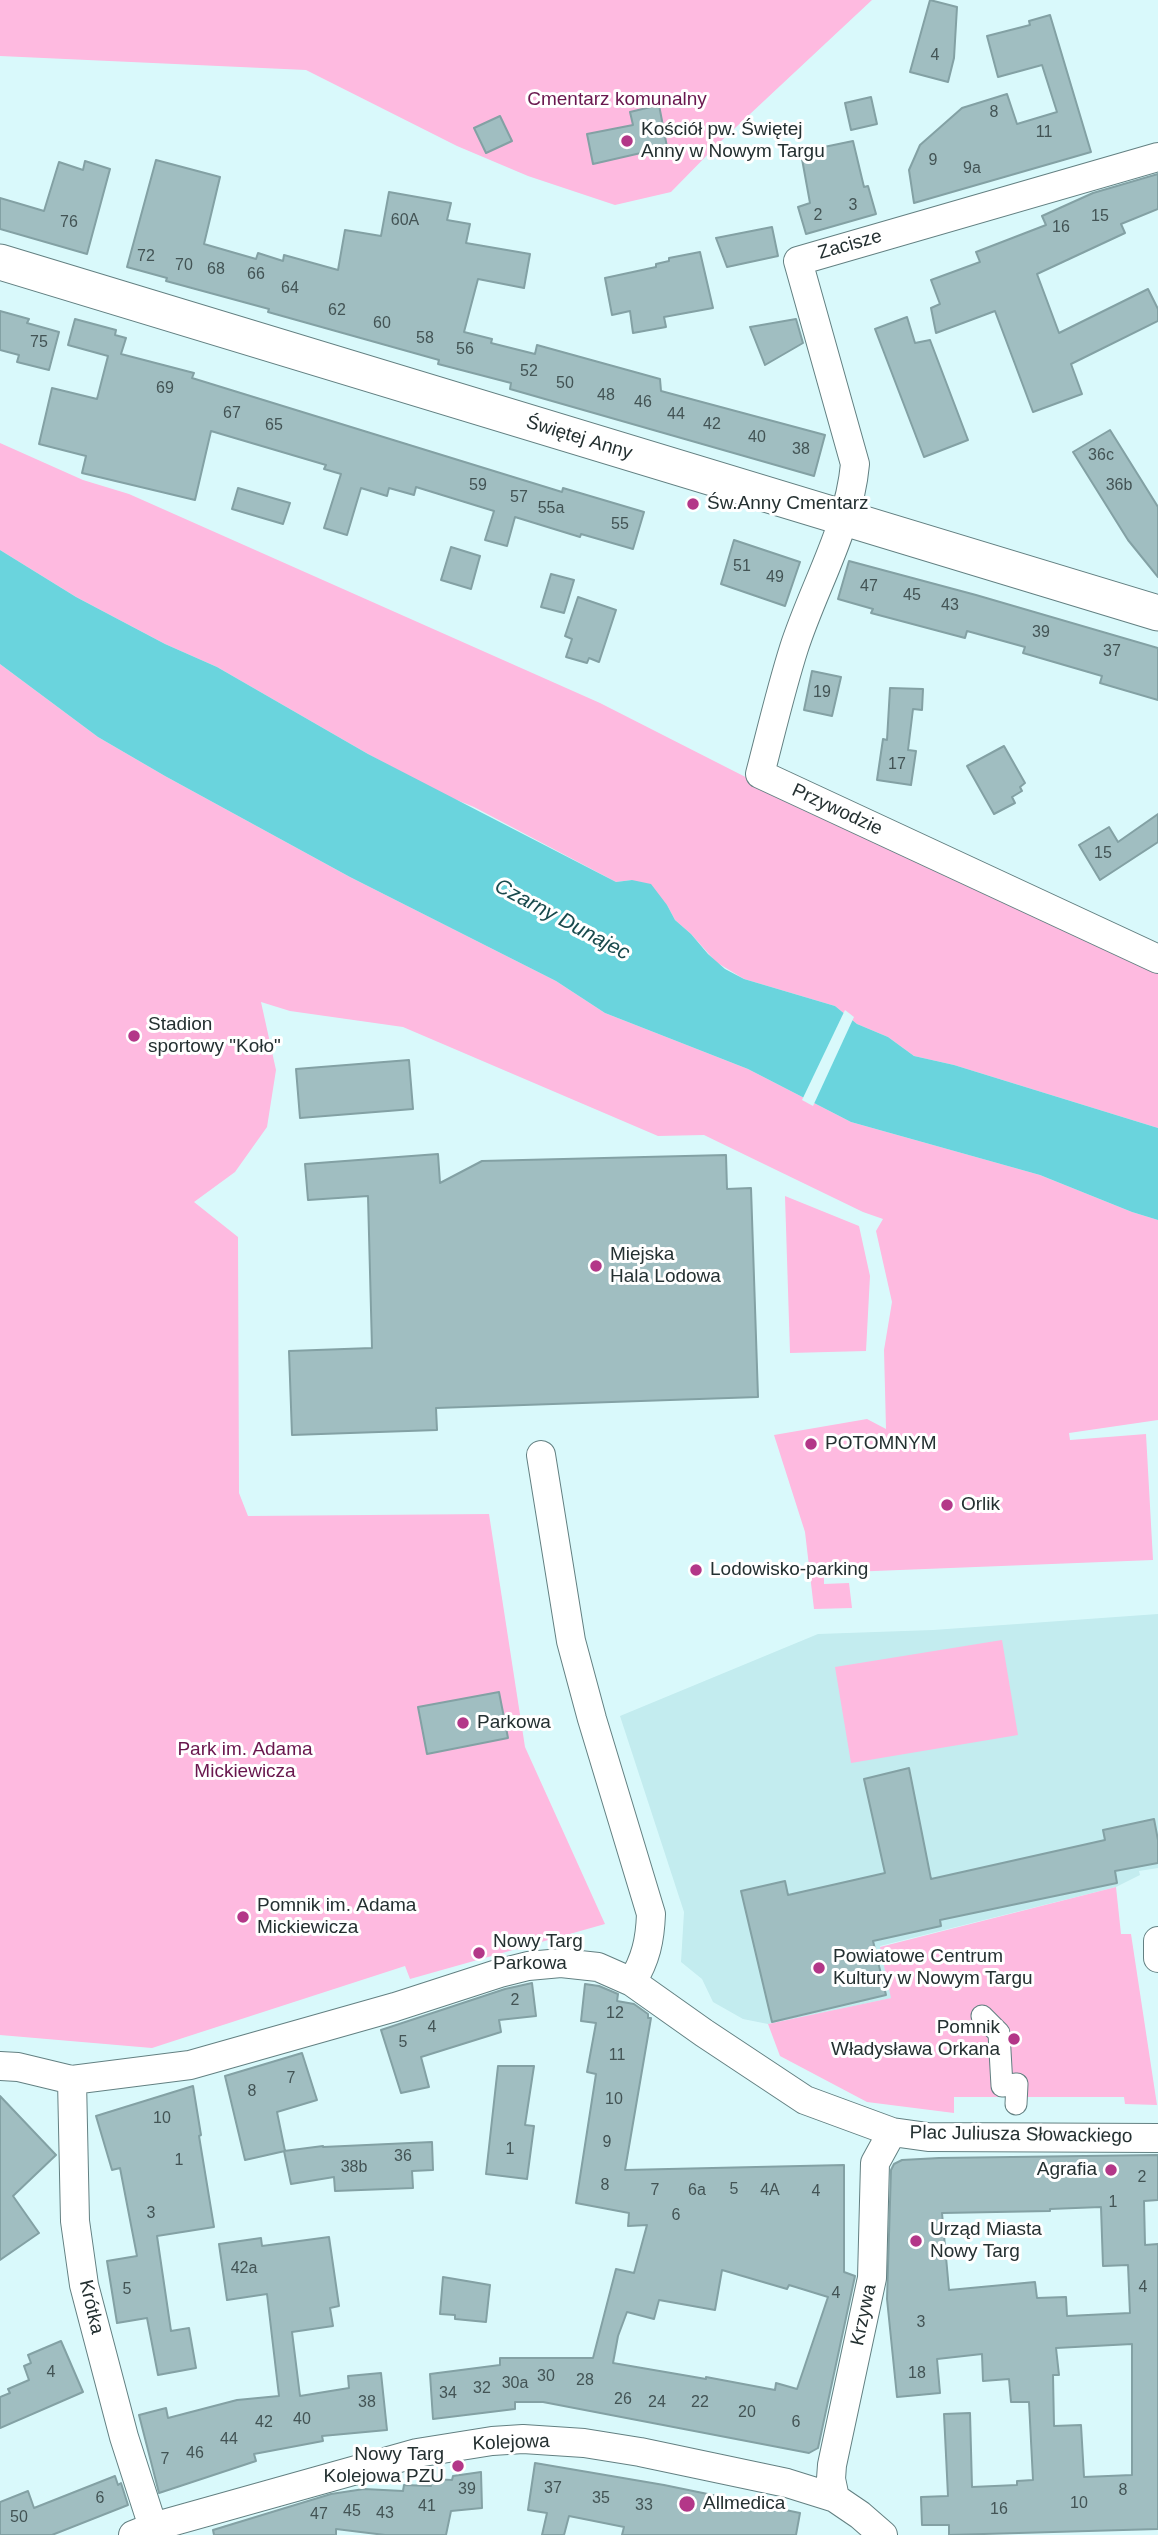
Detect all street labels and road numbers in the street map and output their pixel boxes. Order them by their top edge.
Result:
street label: Zacisze [815,225,885,265]
street label: Świętej Anny [523,411,635,465]
street label: Przywodzie [788,779,886,841]
street label: Plac Juliusza Słowackiego [909,2122,1133,2148]
street label: Krótka [74,2278,108,2336]
street label: Krzywa [846,2282,882,2348]
street label: Kolejowa [472,2430,550,2456]

